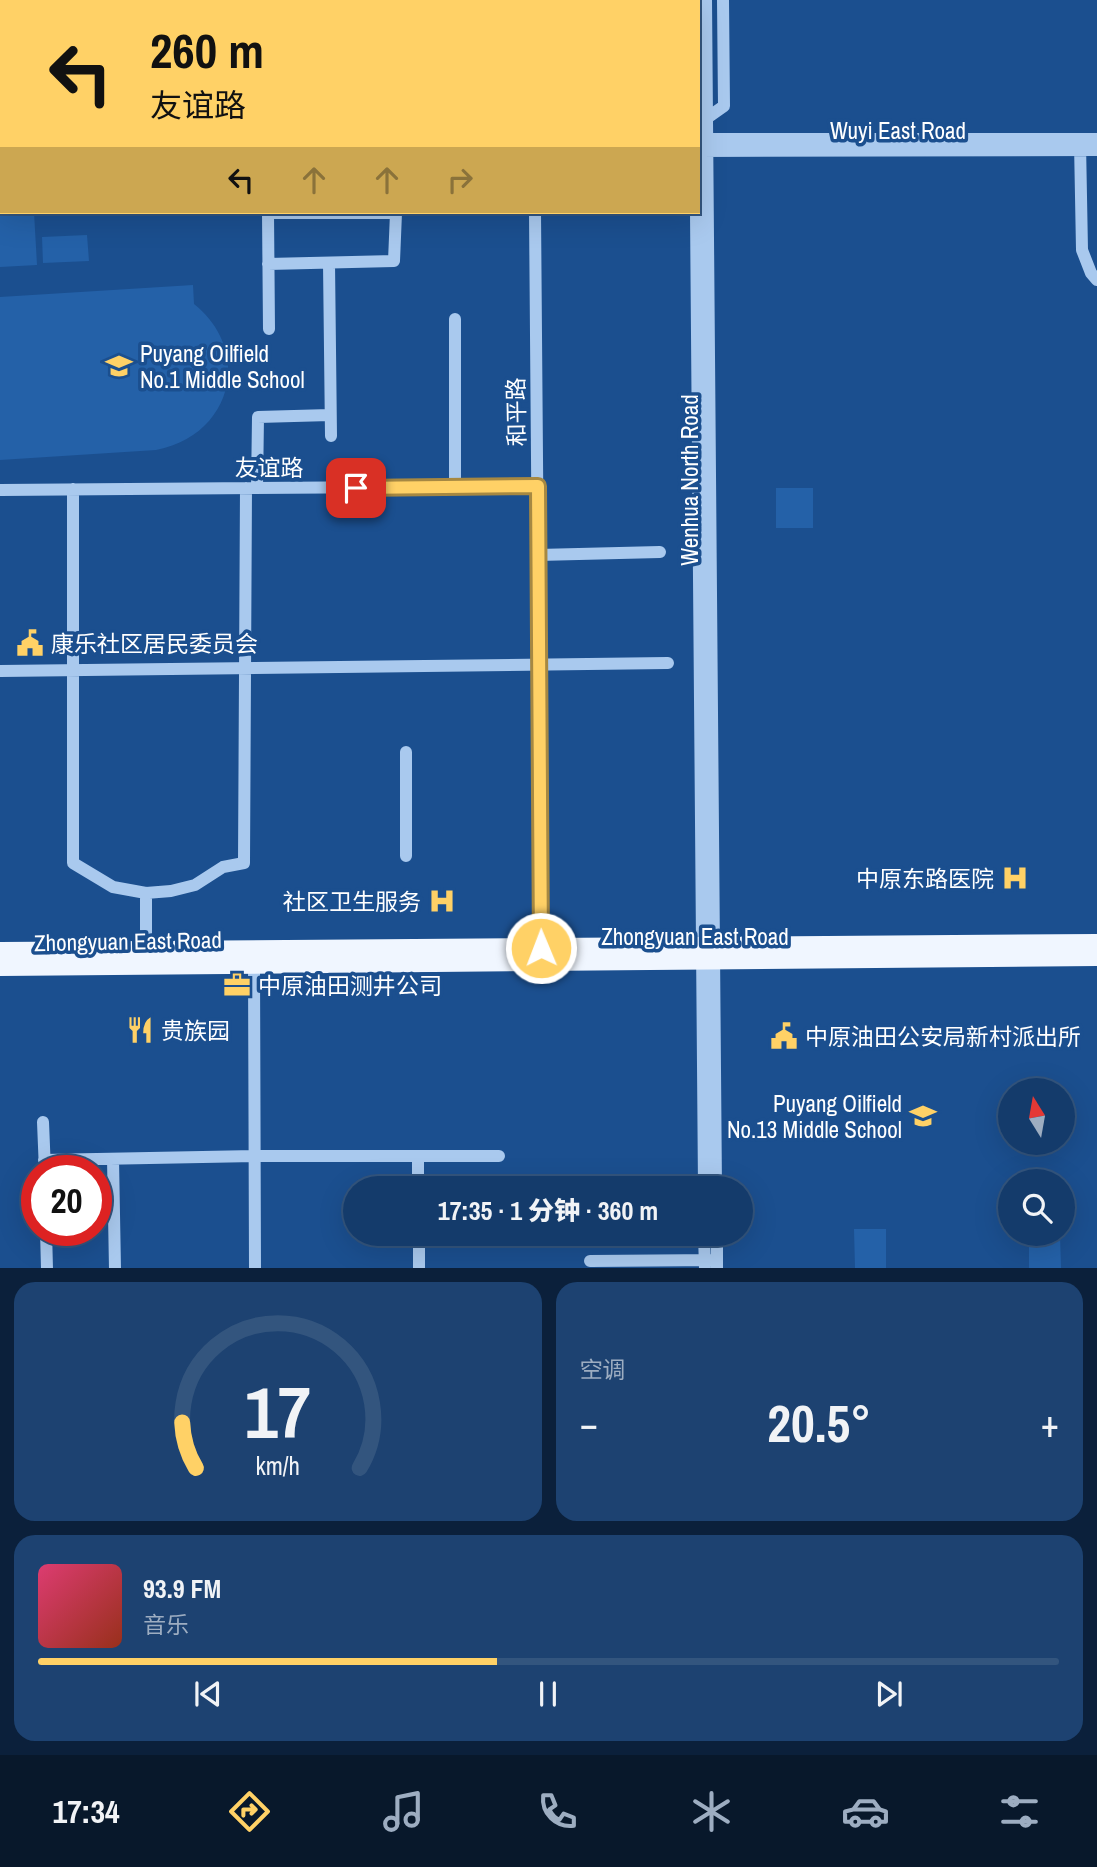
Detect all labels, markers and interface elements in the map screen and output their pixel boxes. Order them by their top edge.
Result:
text: 260 m [150,17,264,83]
icon: left [35,28,126,119]
text: 友谊路 [150,84,246,127]
street label: Wuyi East Road [830,115,966,146]
icon: left [222,161,260,199]
icon: ahead [295,161,333,199]
icon: ahead [368,161,406,199]
icon: right [441,161,479,199]
place label: Puyang Oilfield No.1 Middle School [140,338,305,395]
school or university icon: Puyang Oilfield No.1 Middle School [104,351,134,381]
street label: 和平路 [500,377,532,447]
street label: Wenhua North Road [674,394,705,566]
street label: 友谊路 [235,452,304,483]
pin [326,458,386,518]
icon: arrive [337,469,375,507]
public building icon: 康乐社区居民委员会 [15,628,45,658]
place label: 康乐社区居民委员会 [51,628,258,659]
place label: 中原东路医院 [856,863,994,894]
hospital icon: 中原东路医院 [1000,863,1030,893]
place label: 社区卫生服务 [283,886,421,917]
hospital icon: 社区卫生服务 [427,886,457,916]
position arrow [504,911,578,985]
street label: Zhongyuan East Road [601,921,789,952]
street label: Zhongyuan East Road [34,924,222,958]
office icon: 中原油田测井公司 [222,970,252,1000]
place label: 中原油田测井公司 [258,970,442,1001]
restaurant icon: 贵族园 [125,1015,155,1045]
place label: 贵族园 [161,1015,230,1046]
public building icon: 中原油田公安局新村派出所 [769,1021,799,1051]
place label: 中原油田公安局新村派出所 [805,1021,1081,1052]
north arrow [998,1078,1074,1155]
map controls [998,1078,1075,1246]
place label: Puyang Oilfield No.13 Middle School [727,1088,902,1145]
school or university icon: Puyang Oilfield No.13 Middle School [908,1101,938,1131]
speed limit sign: 20 [21,1155,112,1246]
button: search [998,1169,1075,1246]
text: 17:35 · 1 分钟 · 360 m [438,1193,658,1228]
text: 空调 [580,1354,626,1385]
text: 17 [245,1363,311,1461]
text: 20.5° [767,1388,871,1458]
text: − [580,1398,598,1449]
text: + [1041,1398,1059,1449]
text: km/h [256,1448,300,1482]
text: 93.9 FM [143,1571,221,1606]
text: 音乐 [143,1609,189,1640]
icon: previous [189,1675,227,1713]
icon: pause [529,1675,567,1713]
icon: next [870,1675,908,1713]
icon: directions [225,1787,274,1836]
icon: music [379,1787,428,1836]
icon: phone [533,1787,582,1836]
icon: climate [687,1787,736,1836]
icon: car [841,1787,890,1836]
icon: filters [995,1787,1044,1836]
text: 17:34 [53,1790,120,1833]

